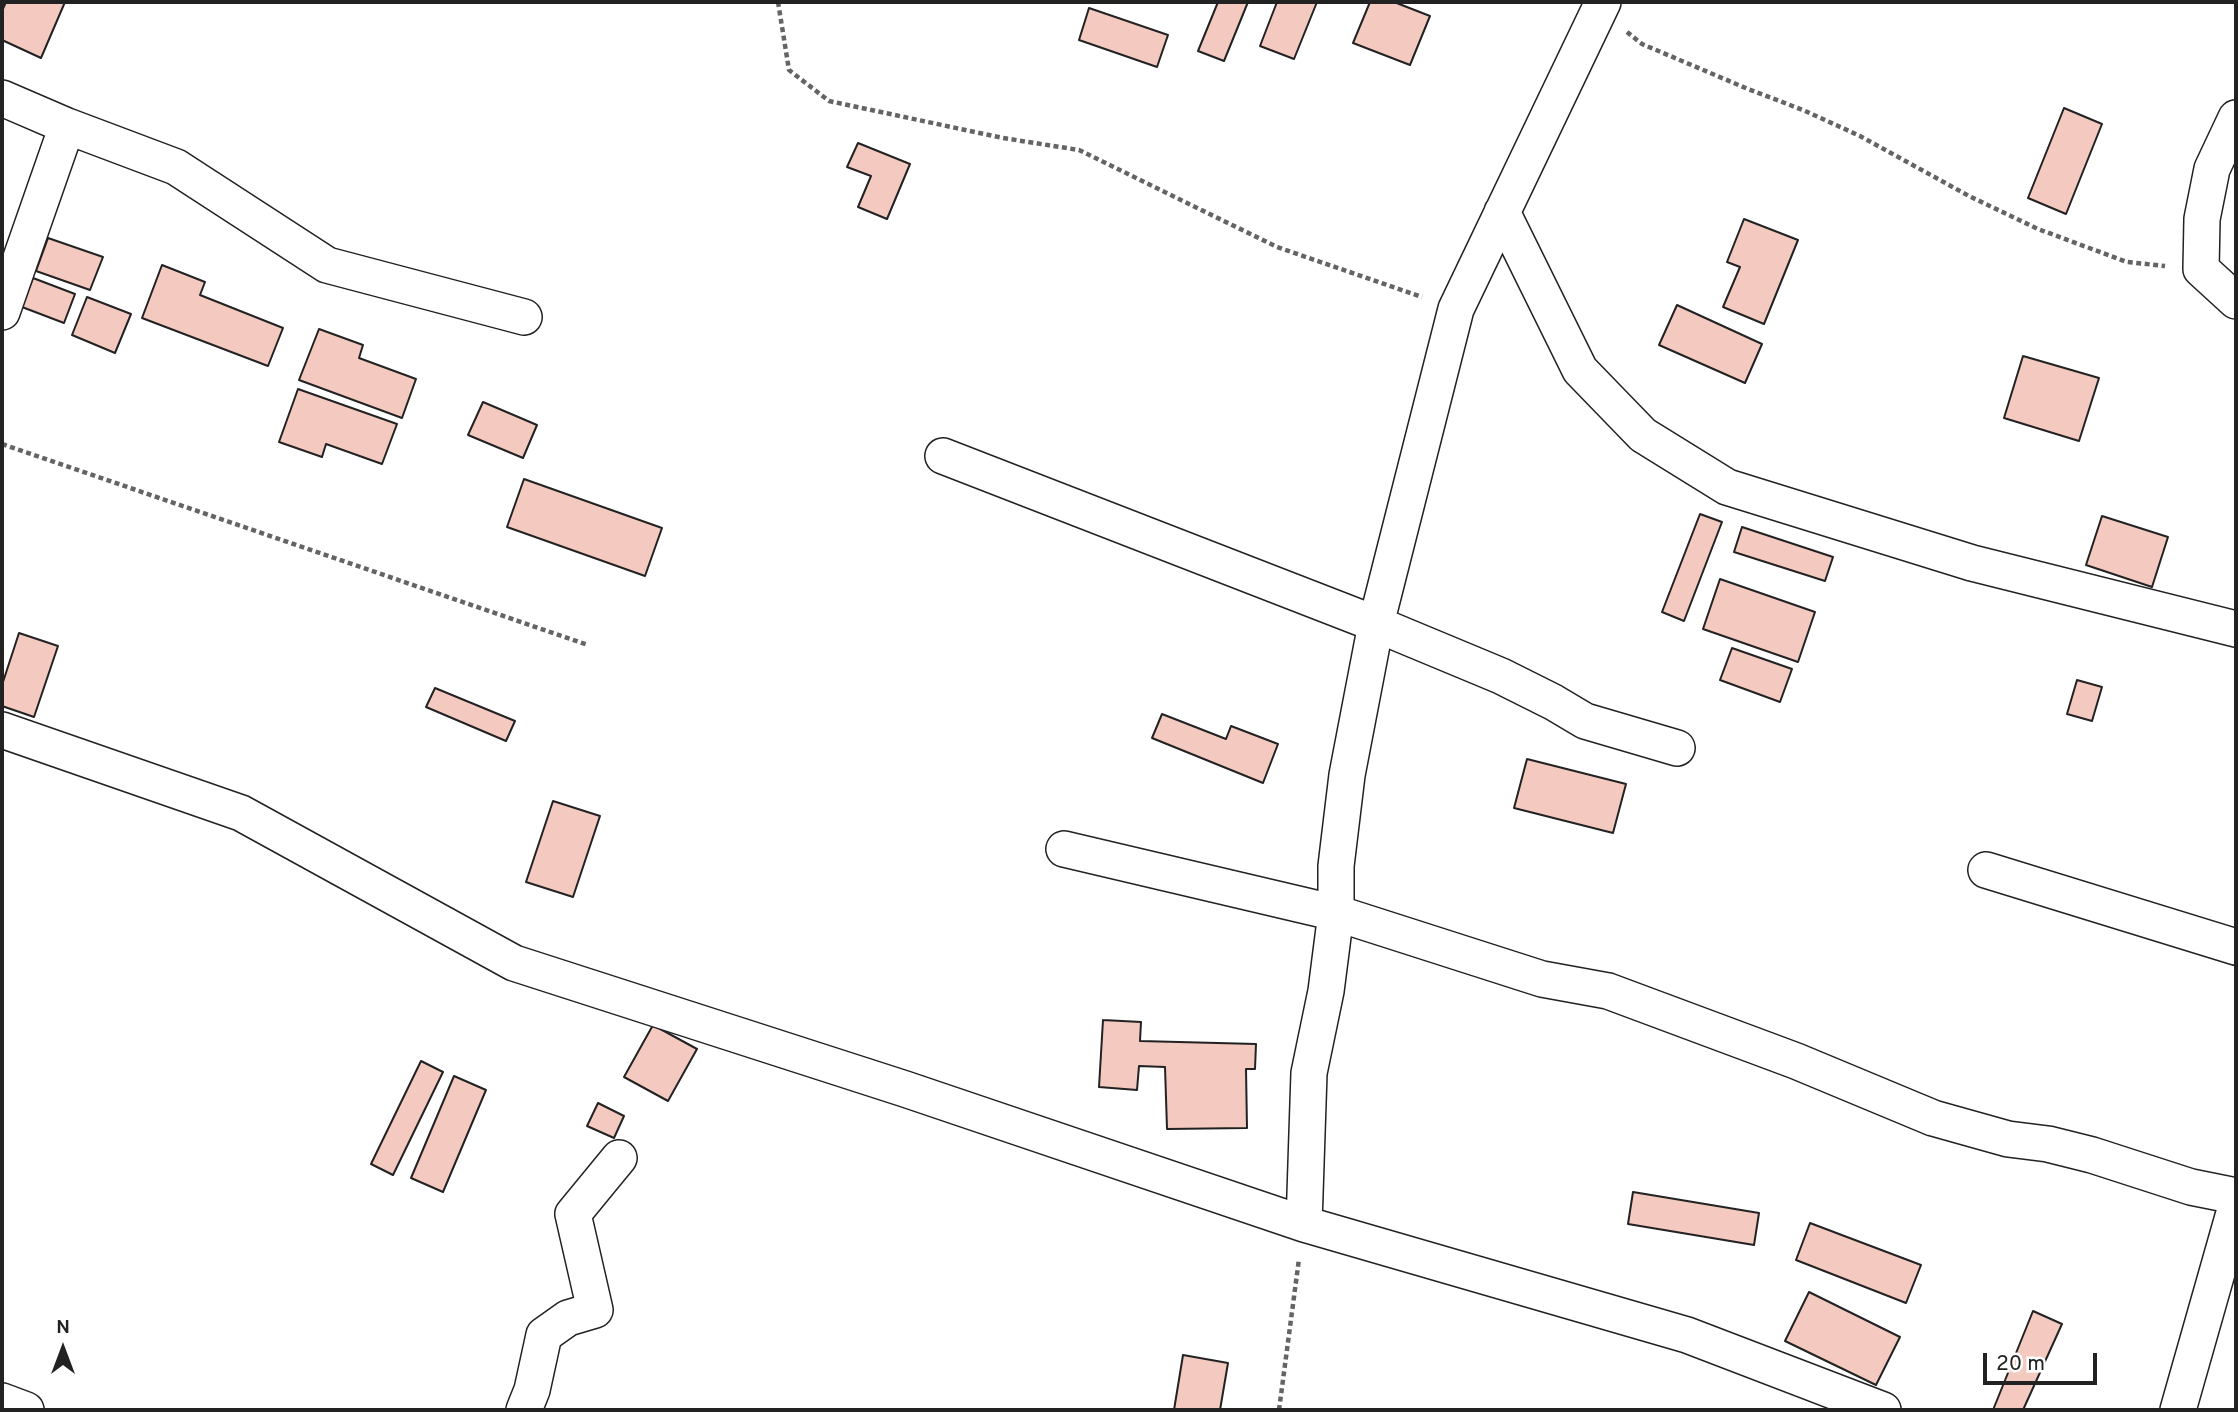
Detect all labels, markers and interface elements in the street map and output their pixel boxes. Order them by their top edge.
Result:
north arrow [28,1314,98,1384]
text: N [56,1316,70,1340]
scale bar [1986,1338,2100,1382]
text: 20 m [1996,1351,2045,1378]

